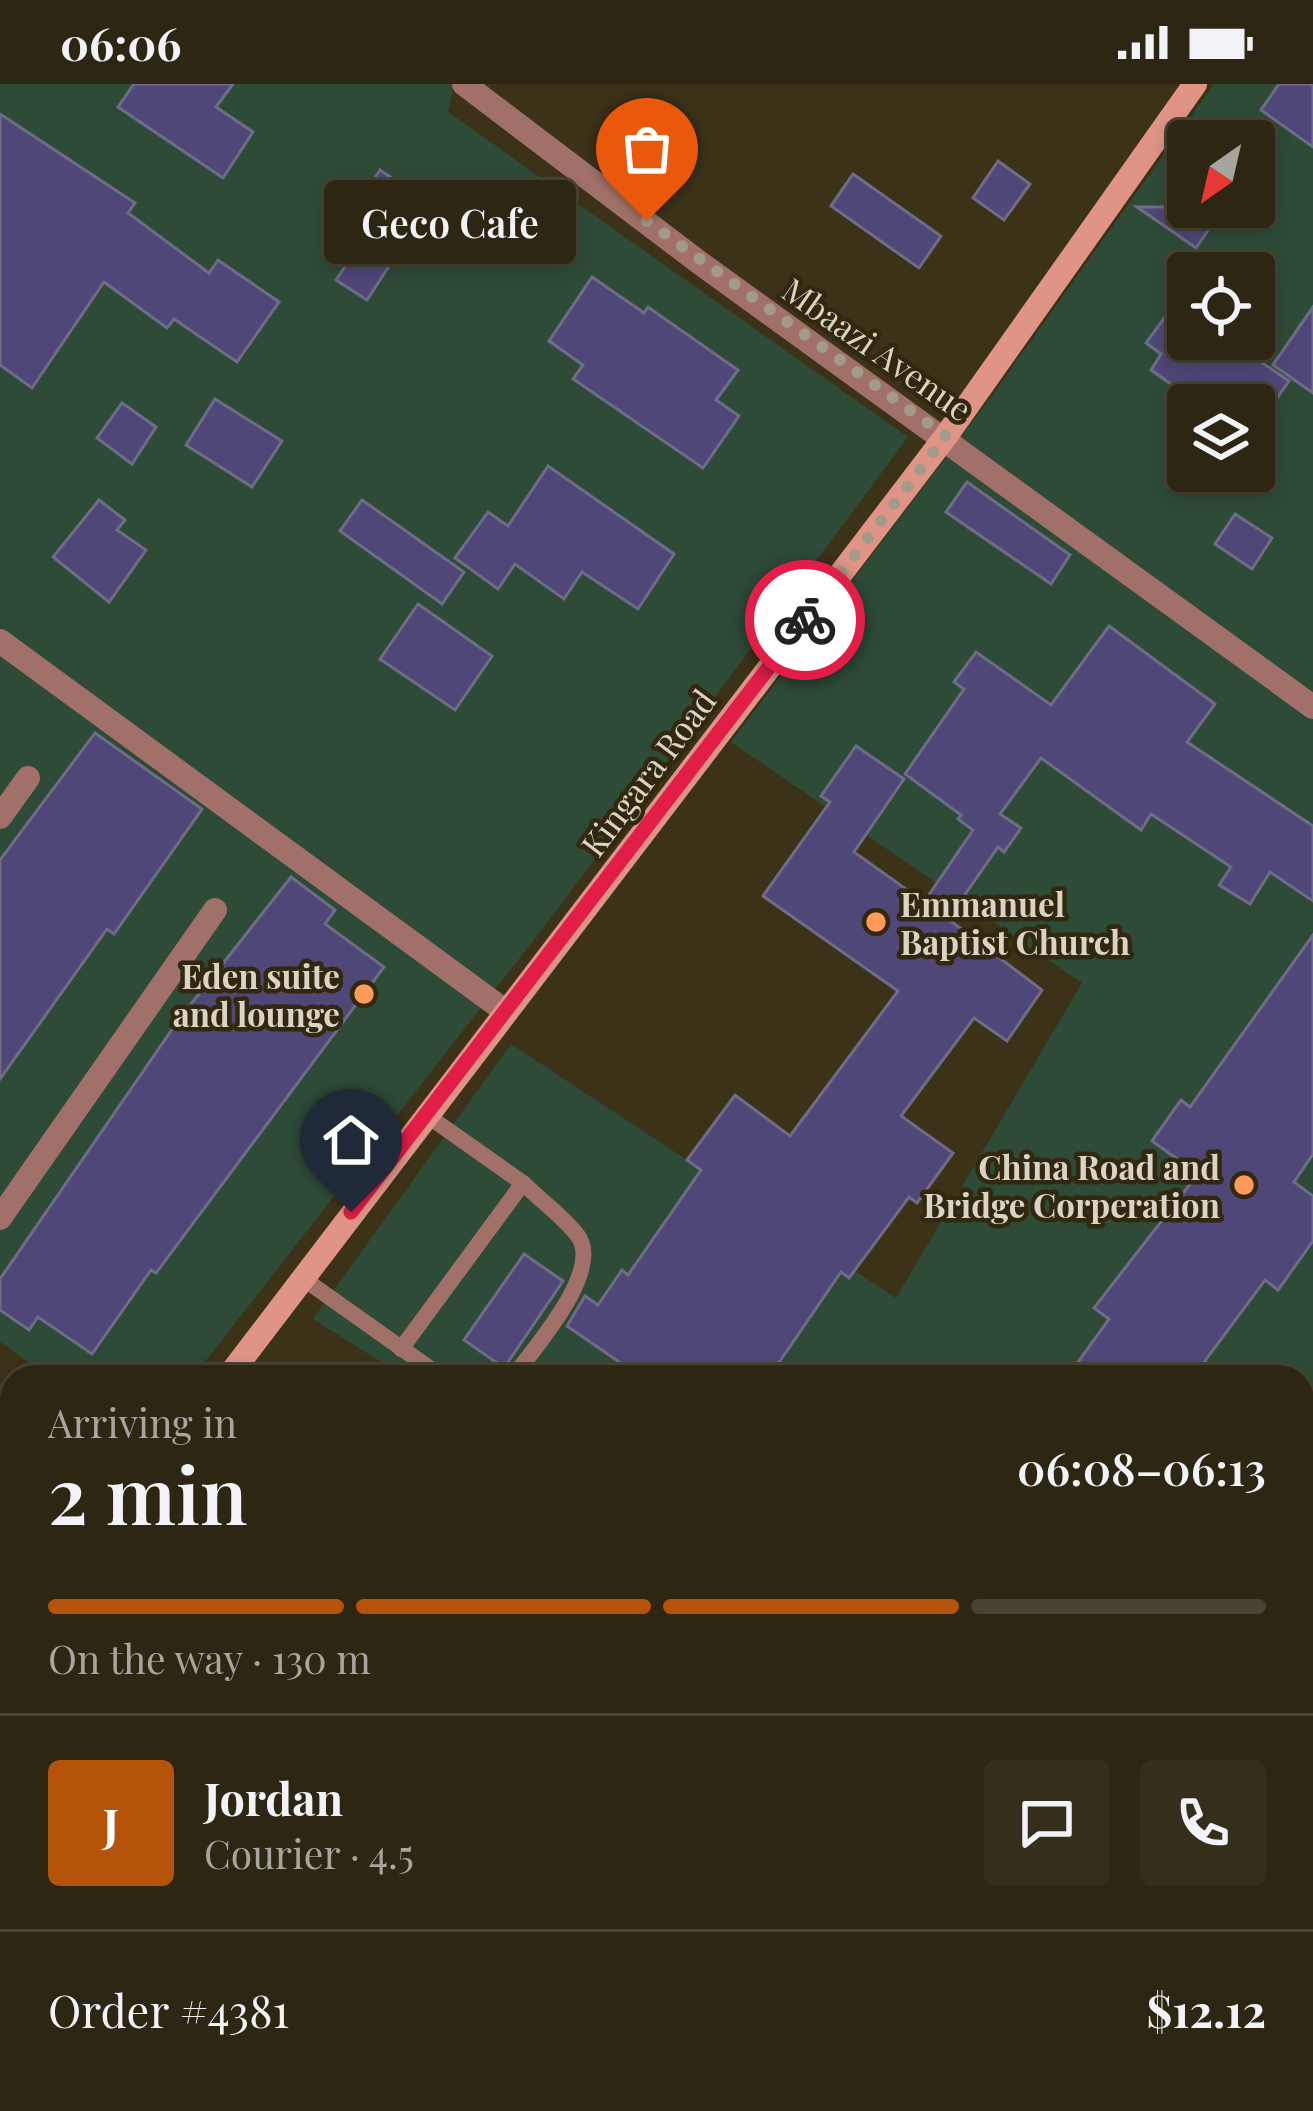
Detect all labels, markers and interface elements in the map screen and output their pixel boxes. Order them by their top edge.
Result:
text: 06:06 [60,12,182,72]
pin [596,98,698,221]
icon: bag [614,116,680,182]
north arrow [1167,120,1275,228]
map controls [1167,120,1275,492]
callout: Geco Cafe [323,179,575,263]
text: Geco Cafe [361,196,539,248]
button: locate [1167,252,1275,360]
street label: Mbaazi Avenue [775,266,981,430]
button: layers [1167,384,1275,492]
courier [745,560,865,680]
icon: bike [772,587,838,653]
street label: Kingara Road [570,680,724,864]
place label: Emmanuel Baptist Church [900,881,1130,963]
marker: Emmanuel Baptist Church [863,909,889,935]
place label: Eden suite and lounge [173,953,340,1035]
marker: Eden suite and lounge [351,981,377,1007]
pin [300,1089,402,1212]
icon: home [318,1107,384,1173]
place label: China Road and Bridge Corperation [923,1144,1220,1226]
marker: China Road and Bridge Corperation [1231,1172,1257,1198]
text: Arriving in [48,1396,237,1448]
text: 06:08–06:13 [1017,1437,1266,1497]
text: 2 min [48,1441,247,1545]
text: On the way · 130 m [48,1632,371,1684]
button: chat [984,1760,1110,1886]
button: phone [1140,1760,1266,1886]
text: Jordan [204,1767,343,1827]
text: J [103,1793,119,1853]
text: Courier · 4.5 [204,1827,414,1879]
text: Order #4381 [48,1979,289,2039]
text: $12.12 [1146,1979,1266,2039]

